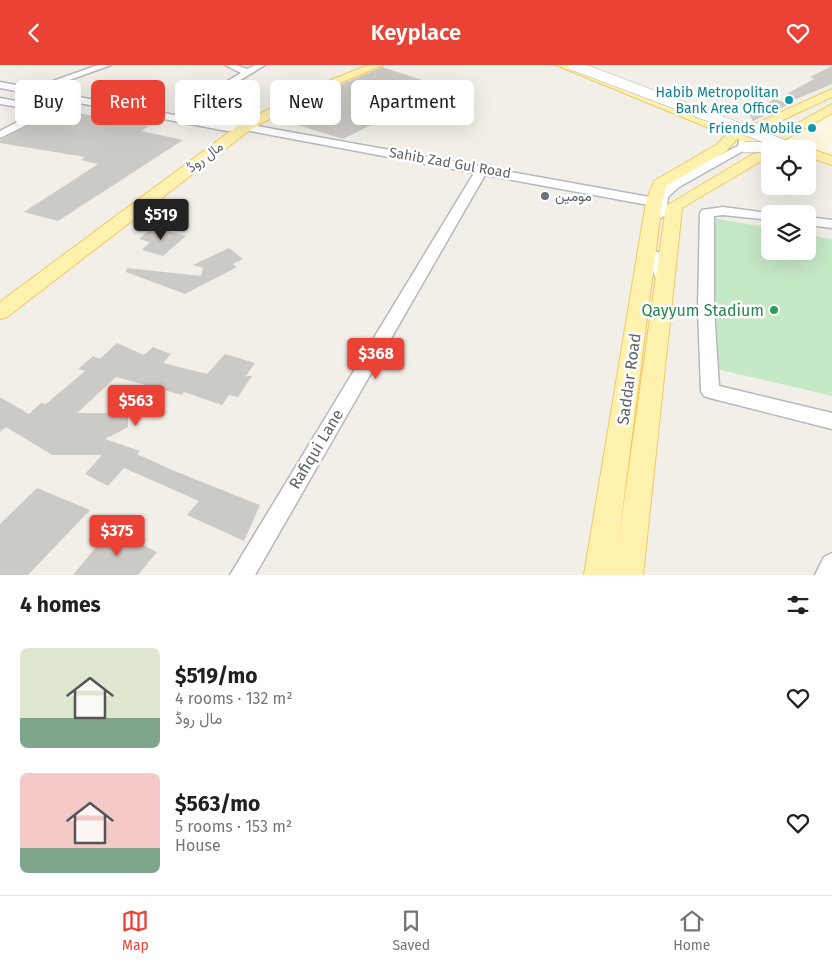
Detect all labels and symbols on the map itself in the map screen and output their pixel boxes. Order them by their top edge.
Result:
place label: Habib Metropolitan Bank Area Office [656,84,779,117]
marker: Habib Metropolitan Bank Area Office [783,94,795,106]
place label: Friends Mobile [709,120,802,137]
marker: Friends Mobile [806,122,818,134]
street label: مال روڈ [183,138,227,177]
street label: Sahib Zad Gul Road [388,144,512,182]
place label: مومین [555,188,592,205]
marker: مومین [539,190,551,202]
pin: $519 [131,199,191,241]
place label: Qayyum Stadium [641,301,764,320]
marker: Qayyum Stadium [768,304,780,316]
street label: Saddar Road [613,332,645,426]
pin: $368 [346,337,406,380]
pin: $563 [106,385,166,427]
street label: Rafiqui Lane [285,406,347,492]
pin: $375 [87,515,147,557]

